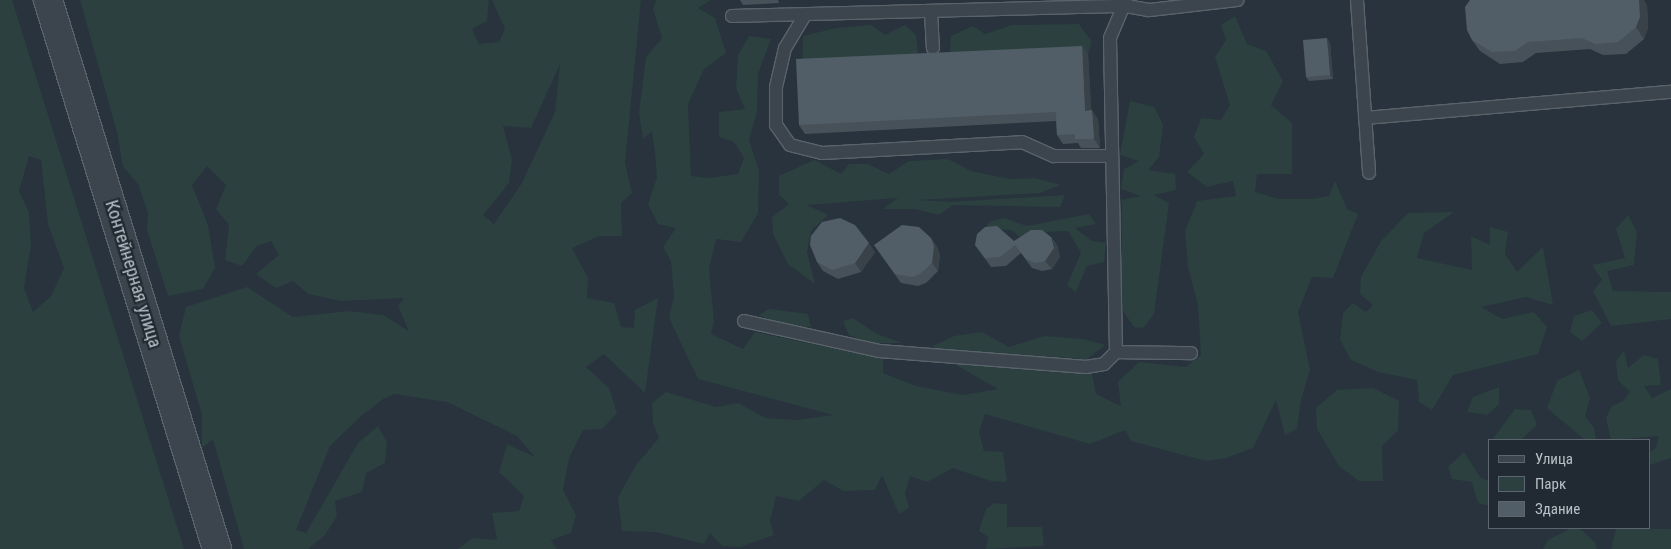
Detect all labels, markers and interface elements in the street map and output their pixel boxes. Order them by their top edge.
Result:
street label: Контейнерная улица [100,198,166,350]
legend [1488,439,1651,529]
text: Улица [1535,450,1573,468]
text: Парк [1535,475,1566,493]
text: Здание [1535,500,1580,518]

